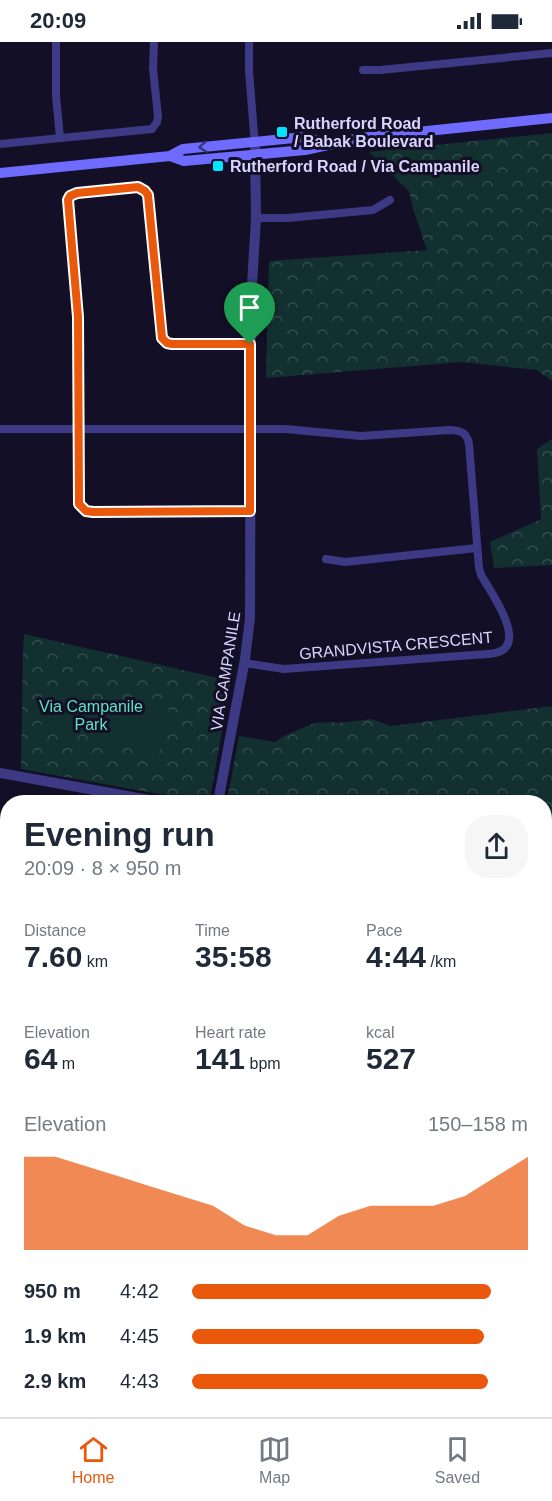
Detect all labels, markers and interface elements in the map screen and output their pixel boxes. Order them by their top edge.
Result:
text: 20:09 [30,8,86,33]
place label: Rutherford Road / Babak Boulevard [294,115,434,150]
marker: Rutherford Road / Babak Boulevard [275,125,289,139]
one-way arrow [198,140,207,153]
place label: Rutherford Road / Via Campanile [230,158,480,175]
marker: Rutherford Road / Via Campanile [211,159,225,173]
pin [224,282,275,344]
icon: arrive [233,291,266,324]
street label: VIA CAMPANILE [208,610,243,732]
street label: GRANDVISTA CRESCENT [298,629,494,662]
park label: Via Campanile Park [39,698,143,733]
button: share [465,815,528,878]
text: Evening run [24,816,215,853]
text: 20:09 · 8 × 950 m [24,857,181,879]
text: Distance [24,922,86,939]
text: Time [195,922,230,939]
text: Pace [366,922,402,939]
text: 7.60 [24,940,82,973]
text: 35:58 [195,940,272,973]
text: 4:44 [366,940,426,973]
text: km [82,953,108,970]
text: /km [426,953,456,970]
text: Elevation [24,1024,90,1041]
text: Heart rate [195,1024,266,1041]
text: kcal [366,1024,394,1041]
text: 64 [24,1042,57,1075]
text: 141 [195,1042,245,1075]
text: 527 [366,1042,416,1075]
text: m [57,1055,75,1072]
text: bpm [245,1055,281,1072]
text: Elevation [24,1113,106,1135]
text: 150–158 m [428,1113,528,1135]
text: 950 m [24,1280,81,1302]
text: 4:42 [120,1280,159,1302]
text: 1.9 km [24,1325,86,1347]
text: 4:45 [120,1325,159,1347]
text: 2.9 km [24,1370,86,1392]
text: 4:43 [120,1370,159,1392]
tab: Home [72,1433,115,1487]
tab: Map [258,1433,291,1487]
tab: Saved [435,1433,480,1487]

